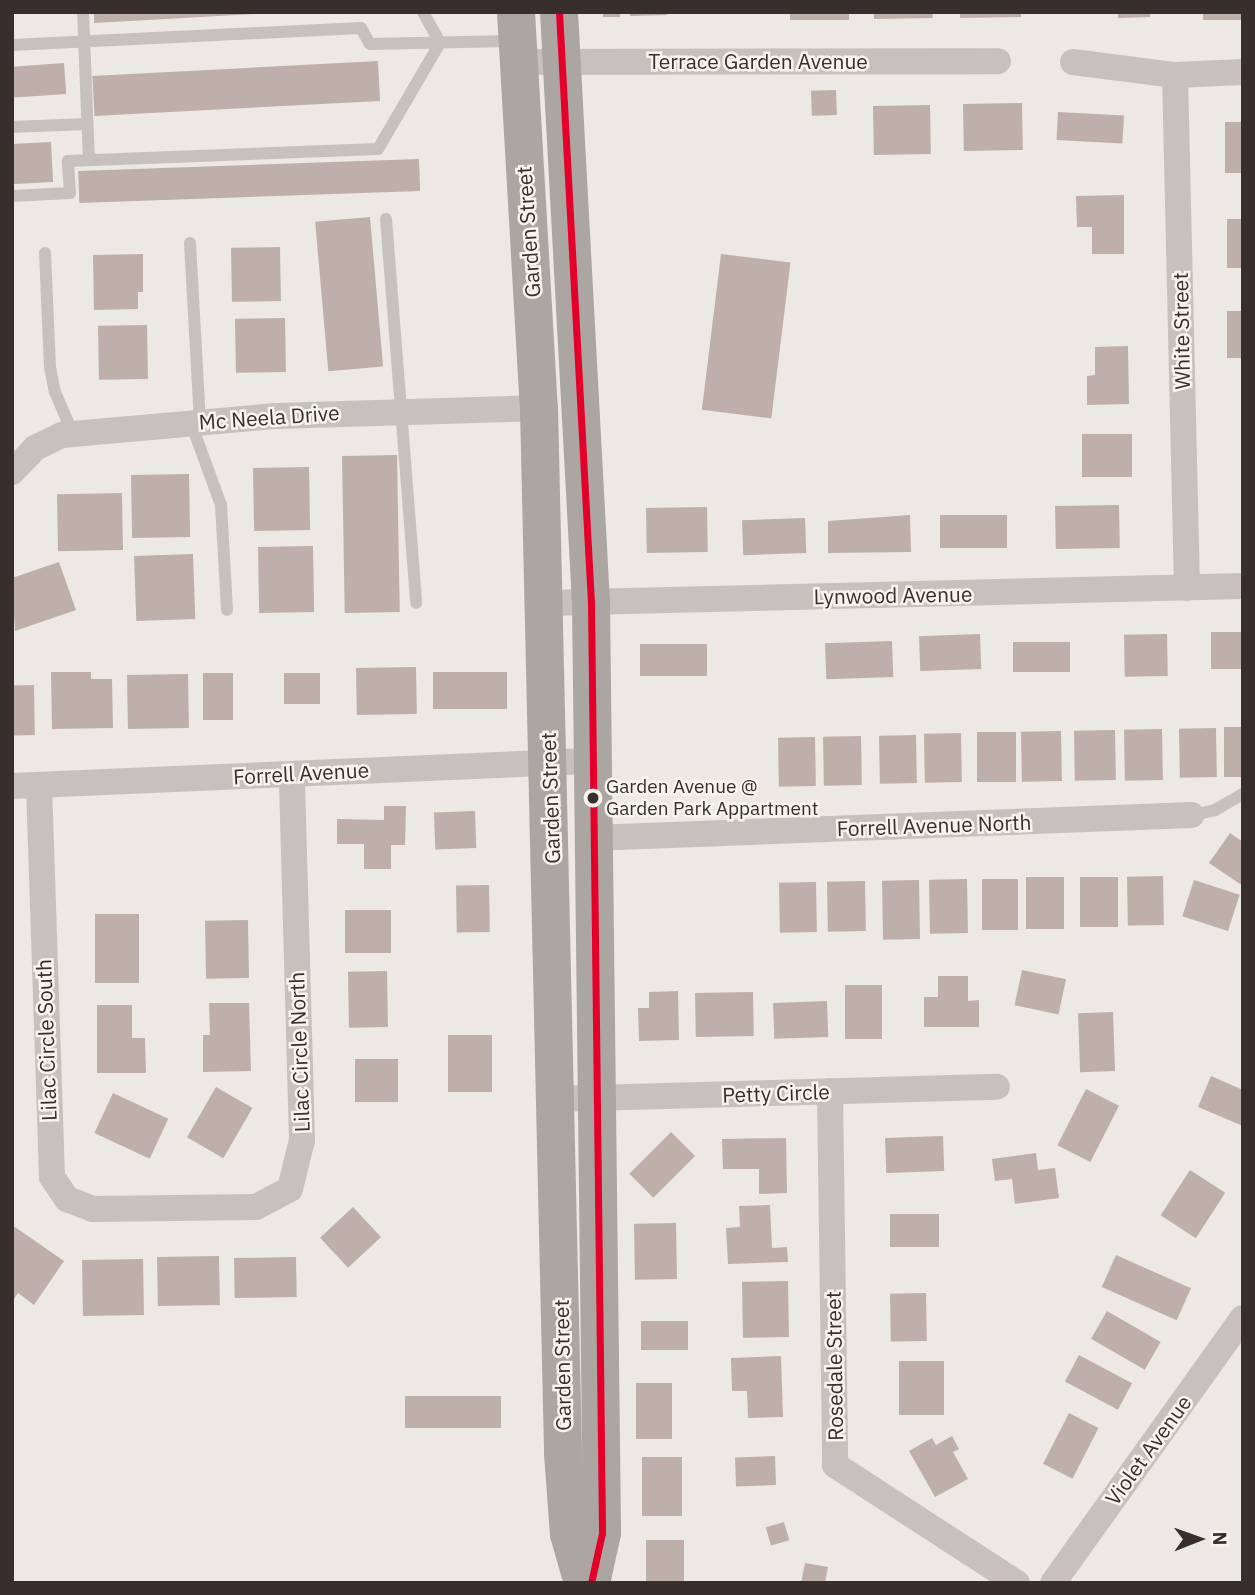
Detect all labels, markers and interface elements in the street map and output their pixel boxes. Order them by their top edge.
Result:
street label: Terrace Garden Avenue [648,48,868,74]
street label: Garden Street [511,165,545,299]
street label: White Street [1167,272,1195,390]
street label: Mc Neela Drive [198,400,340,434]
street label: Lynwood Avenue [813,581,973,609]
street label: Garden Street [535,732,565,864]
street label: Forrell Avenue [232,757,370,789]
place label: Garden Avenue @ Garden Park Appartment [606,776,818,820]
marker: Garden Avenue @ Garden Park Appartment [586,791,600,805]
street label: Forrell Avenue North [836,809,1032,841]
street label: Lilac Circle South [31,959,61,1121]
street label: Lilac Circle North [284,971,314,1133]
street label: Petty Circle [722,1079,830,1107]
street label: Rosedale Street [820,1291,848,1441]
street label: Garden Street [548,1299,576,1431]
street label: Violet Avenue [1100,1390,1196,1510]
north arrow [1164,1504,1234,1574]
text: N [1208,1532,1232,1546]

